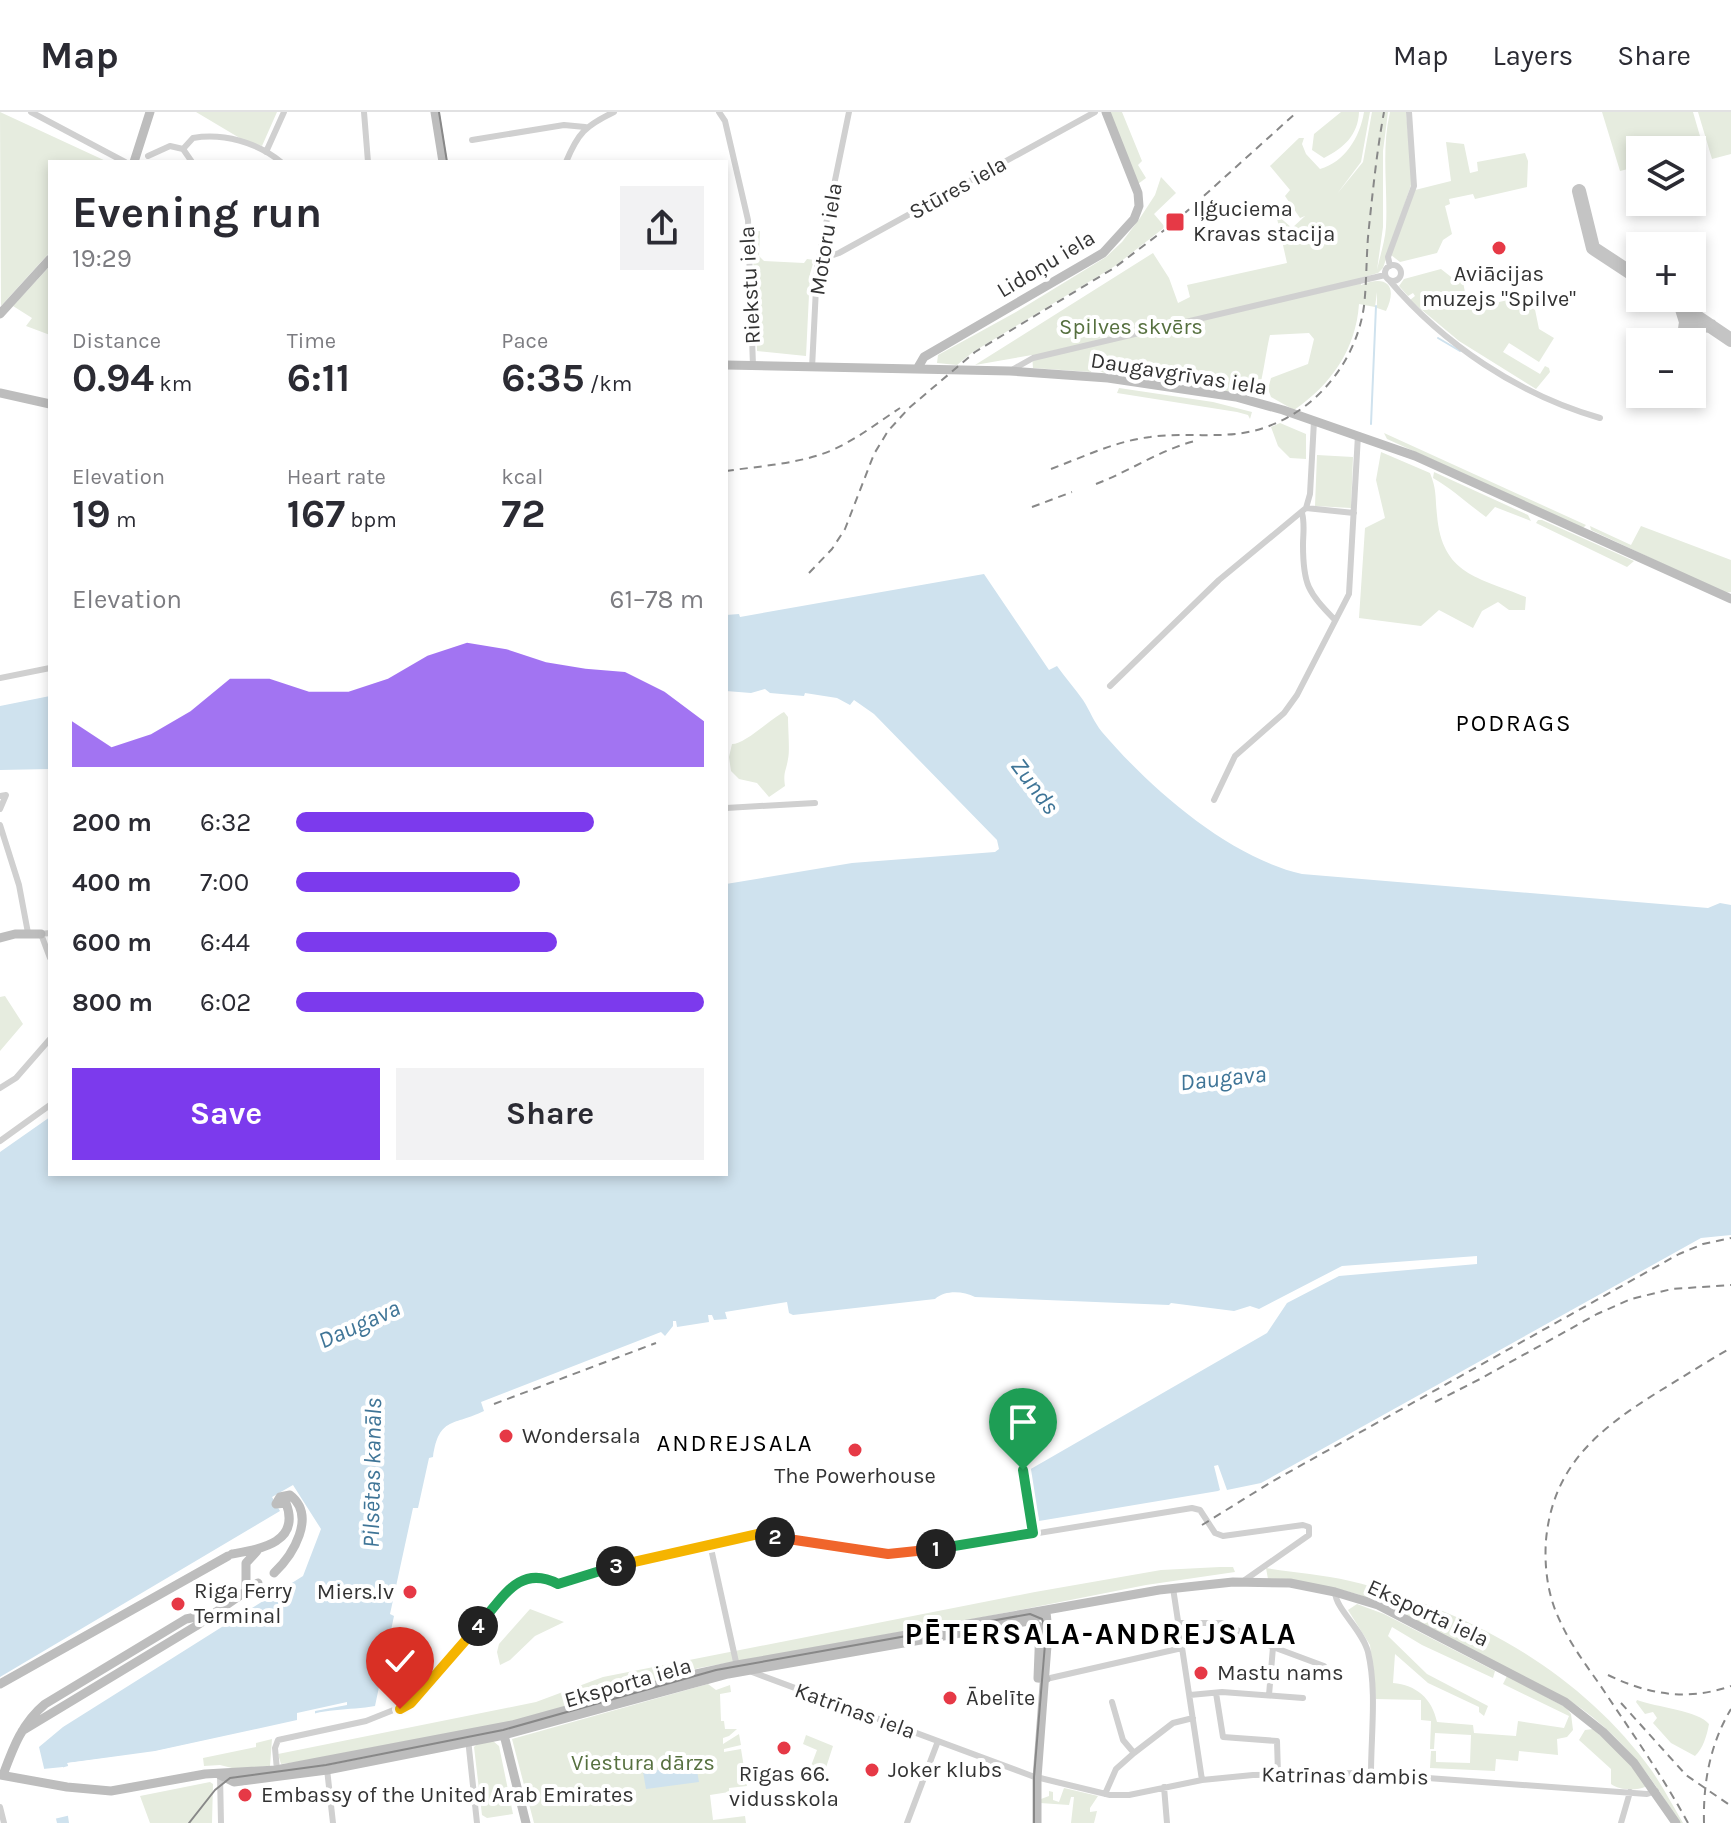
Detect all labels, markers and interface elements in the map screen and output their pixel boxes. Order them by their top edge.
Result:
text: Map [40,33,119,78]
text: Map [1393,39,1448,72]
text: Layers [1492,39,1573,72]
text: Share [1617,39,1691,72]
map controls [1626,136,1706,408]
button: layers [1626,136,1706,216]
street label: Stūres iela [905,151,1011,225]
street label: Motoru iela [804,181,848,297]
button: share [620,186,704,270]
text: Evening run [72,187,322,238]
place label: Iļģuciema Kravas stacija [1193,196,1335,247]
marker: Iļģuciema Kravas stacija [1164,211,1186,233]
street label: Riekstu iela [734,225,766,345]
street label: Lidoņu iela [992,225,1100,303]
button: + [1626,232,1706,312]
marker: Aviācijas muzejs "Spilve" [1490,239,1508,257]
text: 19:29 [72,243,132,274]
place label: Aviācijas muzejs "Spilve" [1422,261,1576,312]
park label: Spilves skvērs [1059,314,1203,340]
text: Distance [72,328,161,354]
text: Time [287,328,336,354]
text: Pace [501,328,548,354]
button: − [1626,328,1706,408]
street label: Daugavgrīvas iela [1089,347,1269,401]
text: 0.94 [72,354,154,401]
text: 6:11 [287,354,350,401]
text: 6:35 [501,354,585,401]
text: km [154,371,192,397]
text: /km [585,371,632,397]
text: Elevation [72,464,165,490]
text: Heart rate [287,464,386,490]
text: kcal [501,464,543,490]
text: 19 [72,490,111,537]
text: 167 [287,490,345,537]
text: 72 [501,490,545,537]
text: m [111,507,136,533]
text: bpm [345,507,397,533]
text: Elevation [72,584,182,615]
text: 61–78 m [610,584,704,615]
district label: PODRAGS [1455,709,1573,737]
water label: Zunds [1005,752,1065,820]
text: 200 m [72,807,152,838]
text: 6:32 [200,807,251,838]
text: 400 m [72,867,152,898]
text: 7:00 [200,867,249,898]
text: 600 m [72,927,152,958]
text: 6:44 [200,927,250,958]
text: 800 m [72,987,153,1018]
text: 6:02 [200,987,251,1018]
water label: Daugava [1178,1060,1268,1096]
button: Save [72,1068,380,1160]
button: Share [396,1068,704,1160]
water label: Daugava [314,1294,404,1354]
pin [989,1388,1057,1470]
water label: Pilsētas kanāls [357,1398,387,1548]
icon: arrive [1001,1400,1045,1444]
place label: Wondersala [522,1423,641,1449]
marker: Wondersala [497,1427,515,1445]
district label: ANDREJSALA [656,1429,814,1457]
marker: The Powerhouse [846,1441,864,1459]
place label: The Powerhouse [774,1463,936,1489]
pin: 2 [755,1517,795,1557]
text: 2 [768,1524,782,1550]
pin: 1 [916,1529,956,1569]
text: 1 [932,1536,940,1562]
pin: 3 [596,1546,636,1586]
text: 3 [609,1553,623,1579]
street label: Eksporta iela [1363,1574,1493,1652]
place label: Riga Ferry Terminal [194,1578,292,1629]
place label: Miers.lv [317,1579,394,1605]
marker: Miers.lv [401,1583,419,1601]
marker: Riga Ferry Terminal [169,1595,187,1613]
pin: 4 [458,1606,498,1646]
text: 4 [471,1613,485,1639]
district label: PĒTERSALA-ANDREJSALA [904,1616,1298,1652]
pin [366,1627,434,1709]
icon: check [378,1639,422,1683]
street label: Eksporta iela [562,1652,694,1714]
place label: Mastu nams [1217,1660,1344,1686]
marker: Mastu nams [1192,1664,1210,1682]
street label: Katrīnas iela [791,1677,919,1745]
place label: Ābelīte [966,1685,1035,1711]
marker: Ābelīte [941,1689,959,1707]
marker: Rīgas 66. vidusskola [775,1739,793,1757]
park label: Viestura dārzs [571,1750,715,1776]
place label: Joker klubs [888,1757,1002,1783]
place label: Rīgas 66. vidusskola [729,1761,839,1812]
marker: Joker klubs [863,1761,881,1779]
street label: Katrīnas dambis [1261,1762,1429,1790]
place label: Embassy of the United Arab Emirates [261,1782,634,1808]
marker: Embassy of the United Arab Emirates [236,1786,254,1804]

